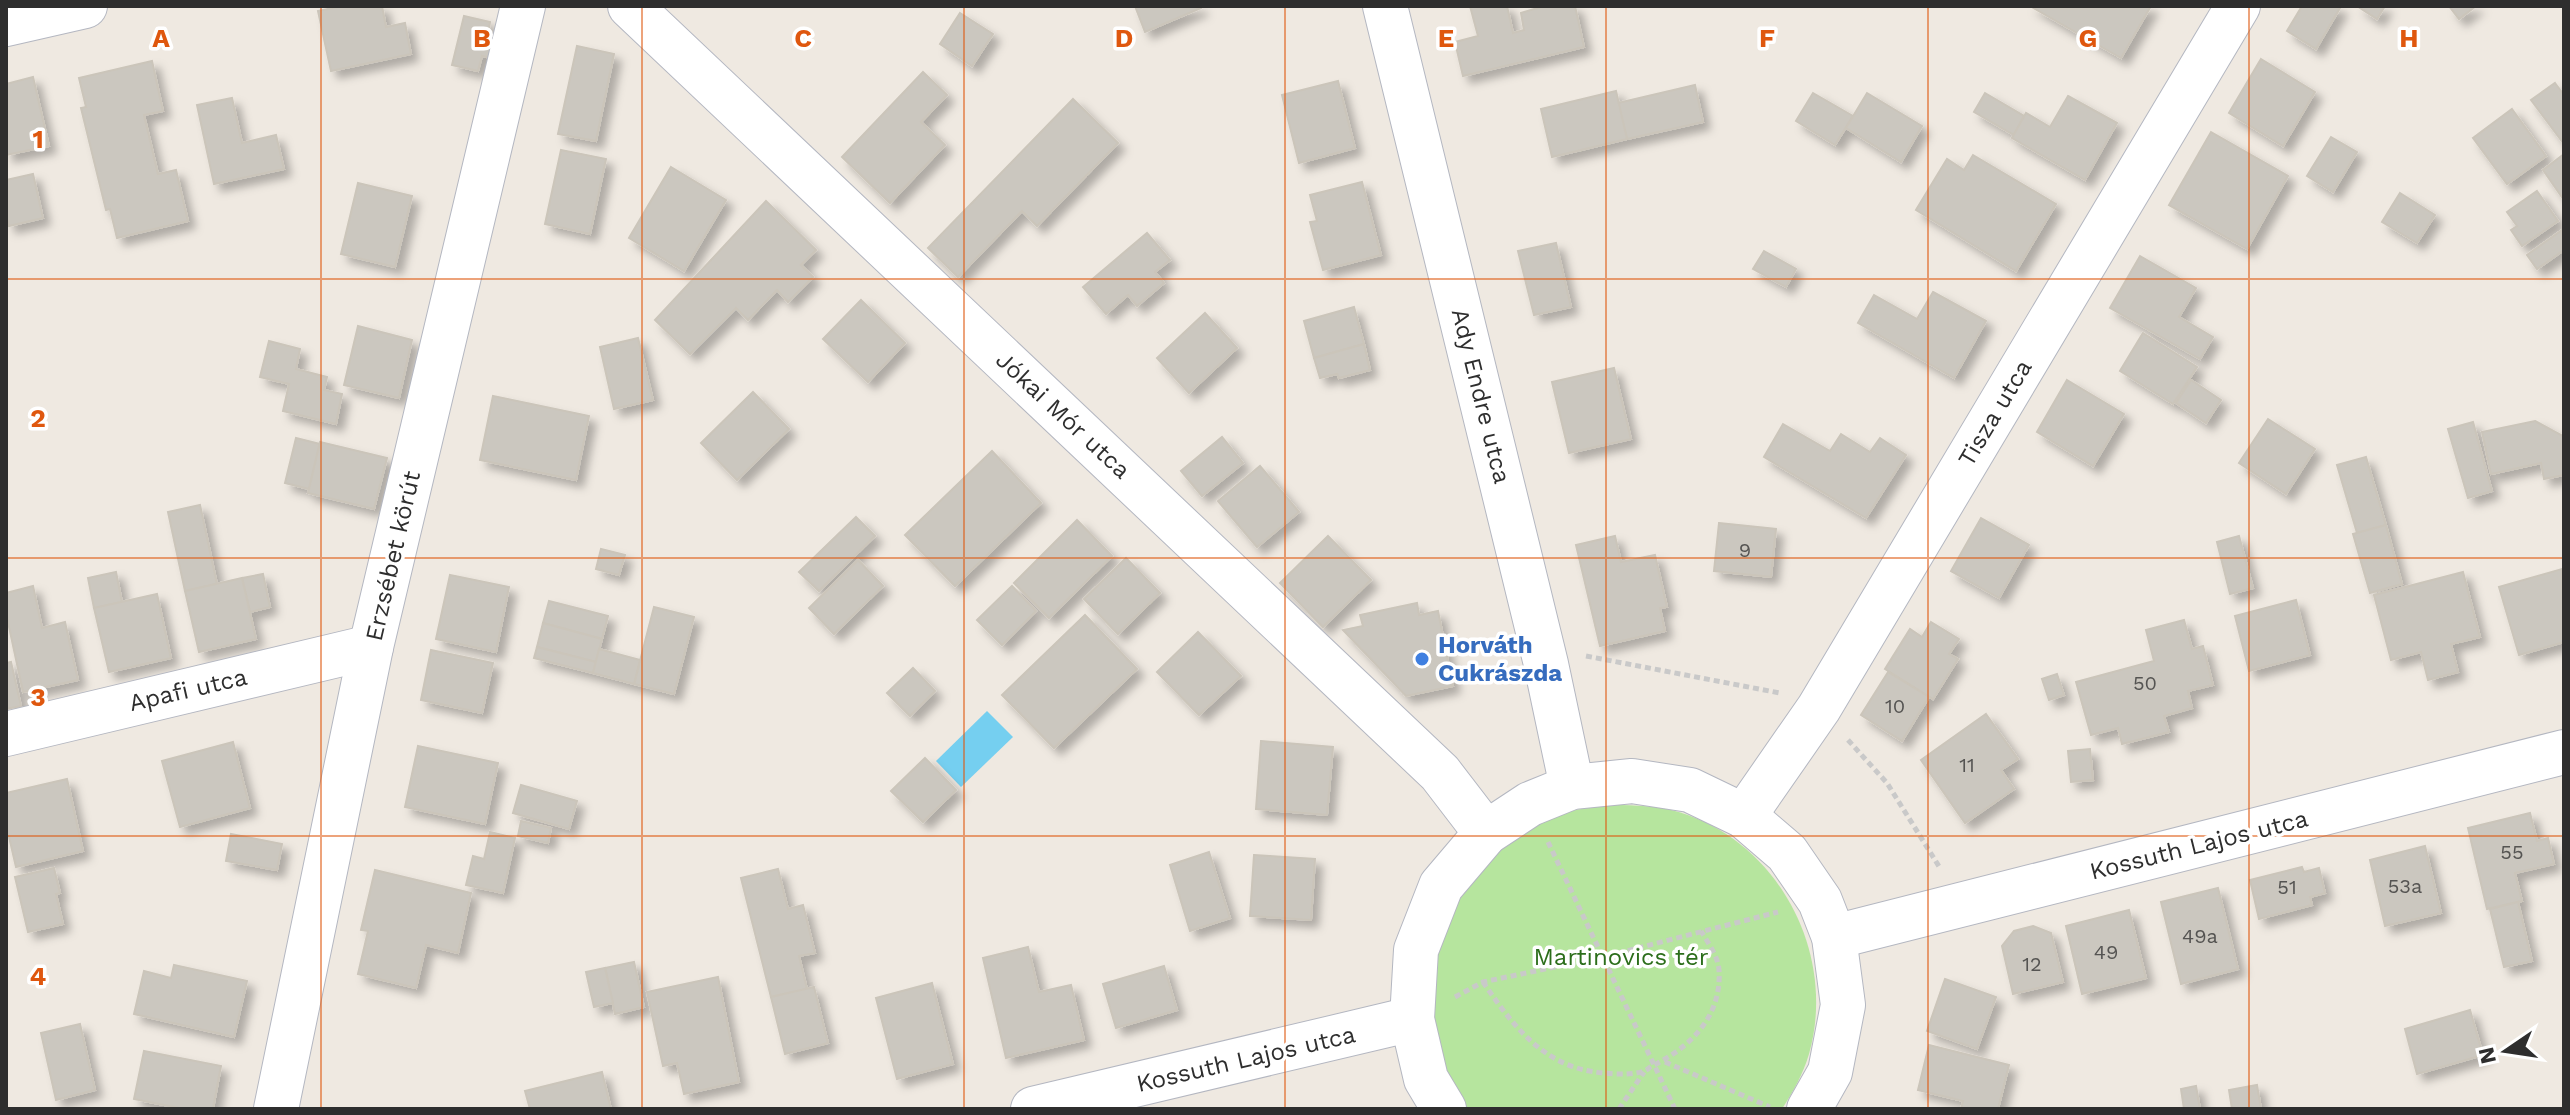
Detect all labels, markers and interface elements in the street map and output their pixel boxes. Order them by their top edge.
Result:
text: A [152,23,170,53]
text: B [473,23,491,53]
text: C [794,23,812,53]
text: D [1115,23,1133,53]
text: E [1438,23,1454,53]
text: F [1759,23,1775,53]
text: G [2079,23,2097,53]
text: H [2399,23,2419,53]
text: 1 [32,124,44,154]
street label: Ady Endre utca [1446,306,1516,486]
street label: Jókai Mór utca [990,346,1136,484]
street label: Tisza utca [1952,355,2038,471]
text: 2 [30,403,46,433]
street label: Erzsébet körút [360,468,426,644]
house number: 9 [1739,538,1751,562]
place label: Horváth Cukrászda [1438,631,1562,687]
marker: Horváth Cukrászda [1413,650,1431,668]
street label: Apafi utca [126,663,250,717]
house number: 50 [2133,671,2157,695]
text: 3 [30,682,46,712]
house number: 10 [1885,694,1905,718]
house number: 11 [1959,753,1975,777]
street label: Kossuth Lajos utca [2087,804,2311,886]
house number: 55 [2500,840,2524,864]
house number: 53a [2388,874,2422,898]
house number: 51 [2277,875,2297,899]
house number: 49a [2182,924,2218,948]
house number: 49 [2094,940,2118,964]
park label: Martinovics tér [1533,943,1709,971]
house number: 12 [2022,952,2042,976]
text: 4 [30,961,47,991]
north arrow [2466,1011,2546,1091]
street label: Kossuth Lajos utca [1134,1020,1358,1098]
text: N [2473,1045,2501,1066]

